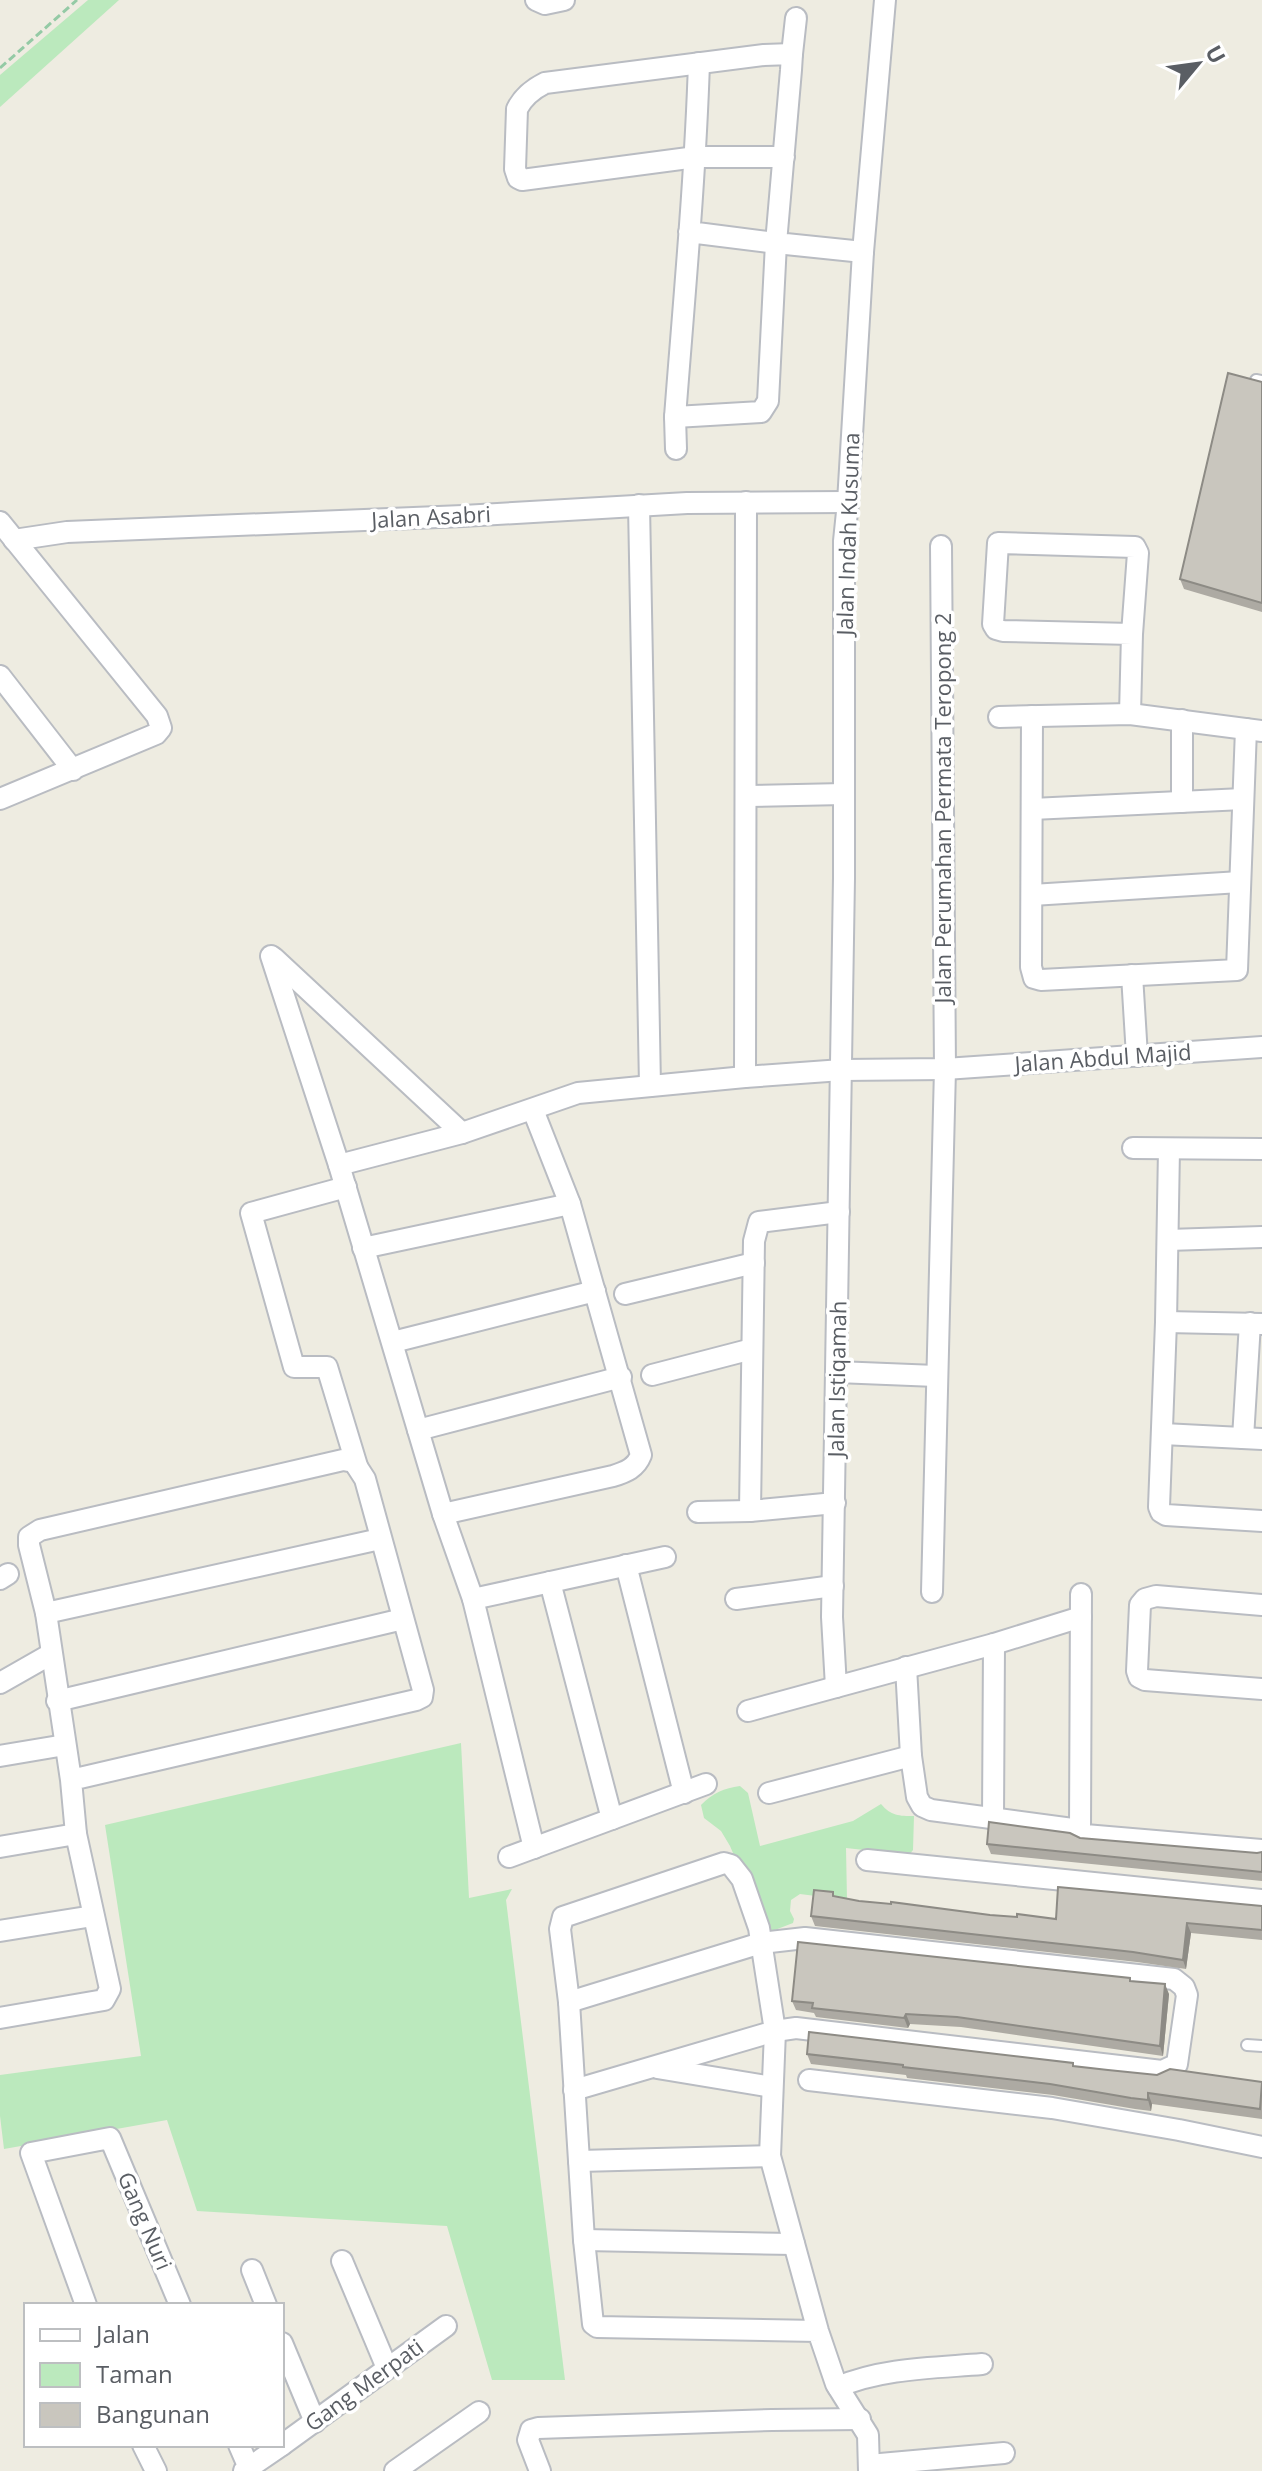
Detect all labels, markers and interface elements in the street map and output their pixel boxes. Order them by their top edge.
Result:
north arrow [1158,24,1238,104]
text: U [1199,39,1234,68]
street label: Jalan Indah Kusuma [828,432,866,638]
street label: Jalan Asabri [368,498,492,534]
street label: Jalan Perumahan Permata Teropong 2 [927,613,957,1005]
street label: Jalan Abdul Majid [1011,1036,1192,1078]
street label: Jalan Istiqamah [820,1300,852,1460]
street label: Gang Nuri [112,2167,180,2274]
legend [24,2303,284,2447]
text: Jalan [94,2317,150,2350]
street label: Gang Merpati [298,2331,429,2437]
text: Taman [96,2357,173,2390]
text: Bangunan [96,2397,210,2430]

